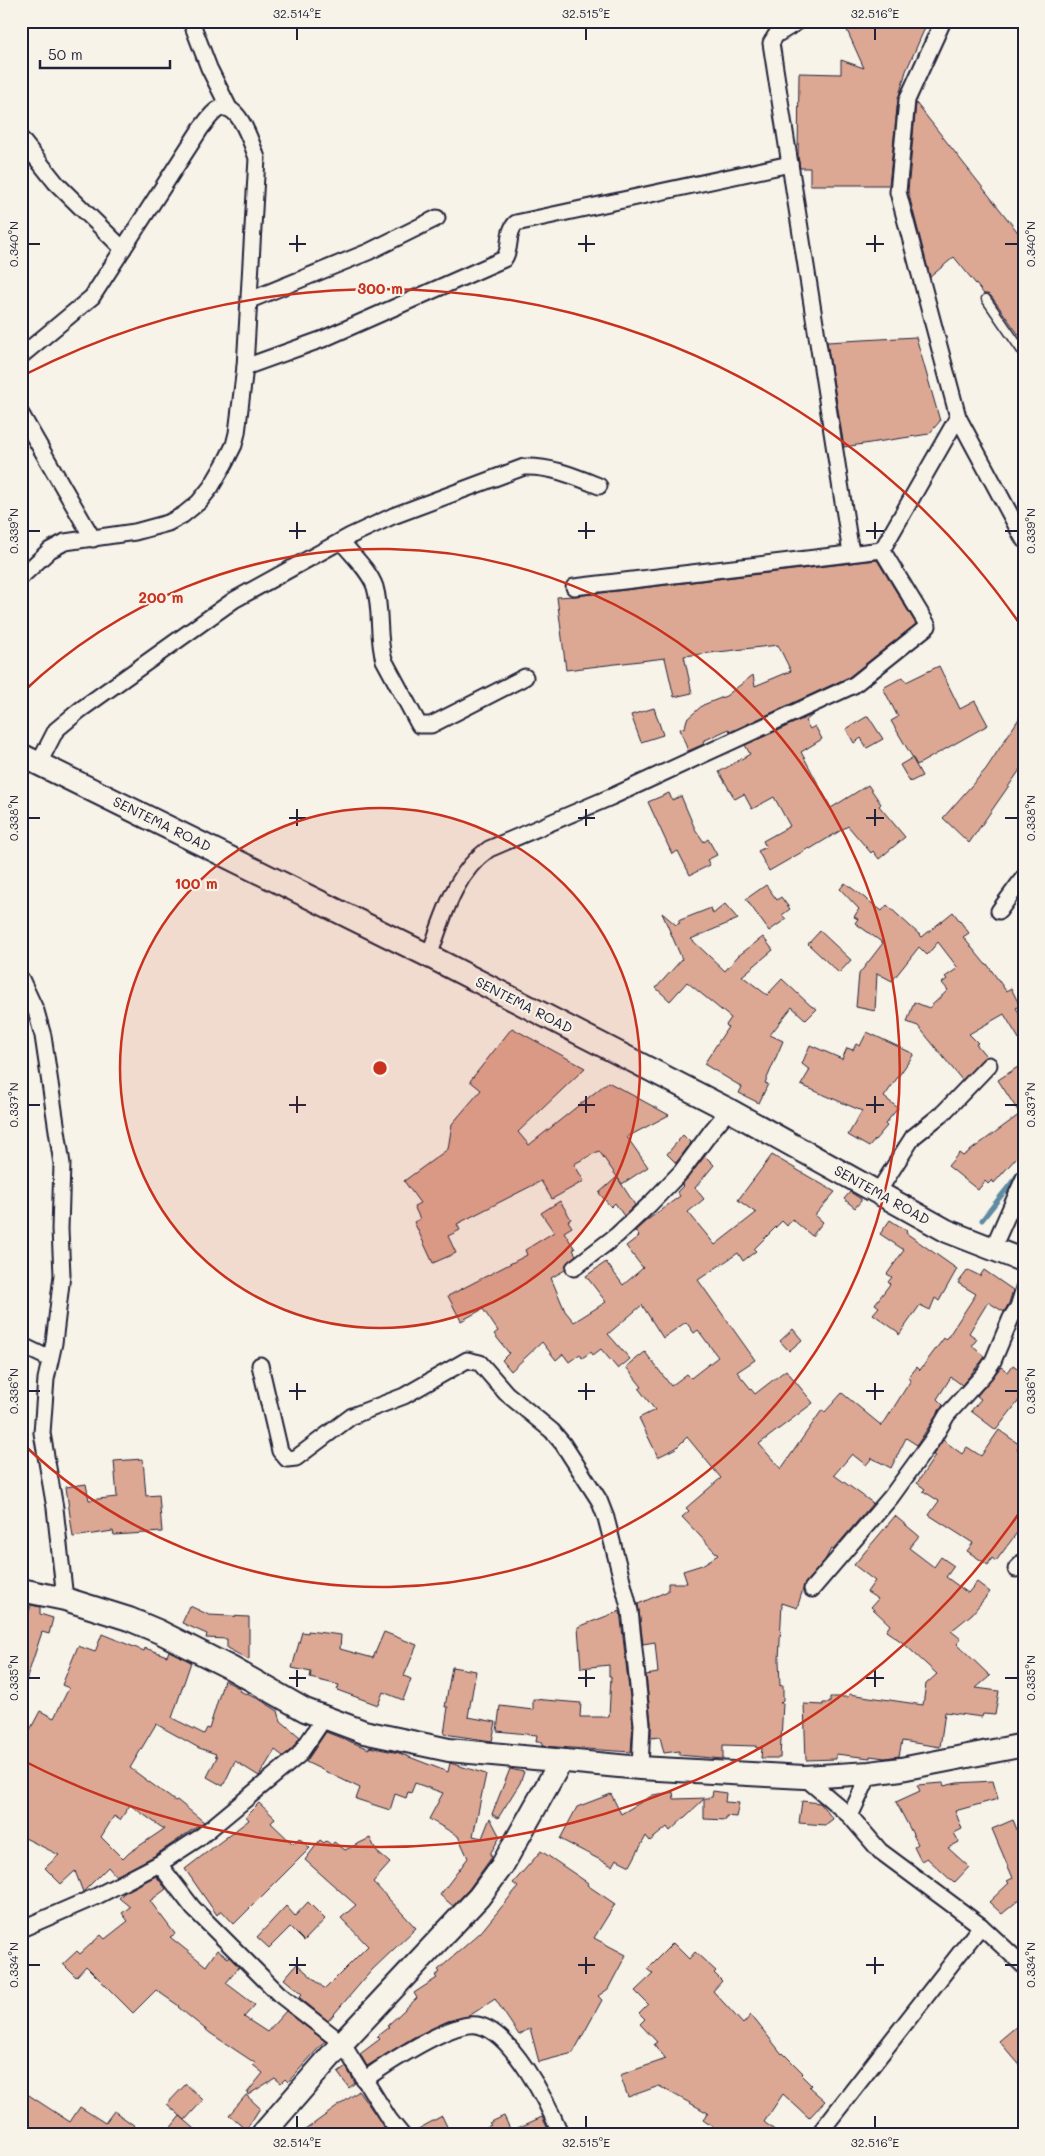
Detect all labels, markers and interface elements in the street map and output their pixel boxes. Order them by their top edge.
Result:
text: 32.514°E [273,5,321,21]
text: 32.515°E [562,5,610,21]
text: 32.516°E [851,5,899,21]
scale bar [40,38,170,70]
text: 50 m [48,44,83,64]
text: 0.340°N [5,221,21,267]
text: 0.340°N [1022,221,1038,267]
text: 300 m [357,278,403,298]
text: 0.339°N [5,508,21,554]
text: 0.339°N [1022,508,1038,554]
text: 200 m [139,587,184,607]
street label: SENTEMA ROAD [110,792,214,855]
text: 0.338°N [5,795,21,841]
text: 0.338°N [1022,795,1038,841]
text: 100 m [174,873,218,893]
street label: SENTEMA ROAD [472,972,576,1037]
centre of rings [371,1059,389,1077]
text: 0.337°N [5,1082,21,1128]
text: 0.337°N [1022,1082,1038,1128]
street label: SENTEMA ROAD [831,1160,934,1229]
text: 0.336°N [5,1368,21,1414]
text: 0.336°N [1022,1368,1038,1414]
text: 0.335°N [5,1655,21,1701]
text: 0.335°N [1022,1655,1038,1701]
text: 0.334°N [5,1942,21,1988]
text: 0.334°N [1022,1942,1038,1988]
text: 32.514°E [273,2134,321,2150]
text: 32.515°E [562,2134,610,2150]
text: 32.516°E [851,2134,899,2150]

